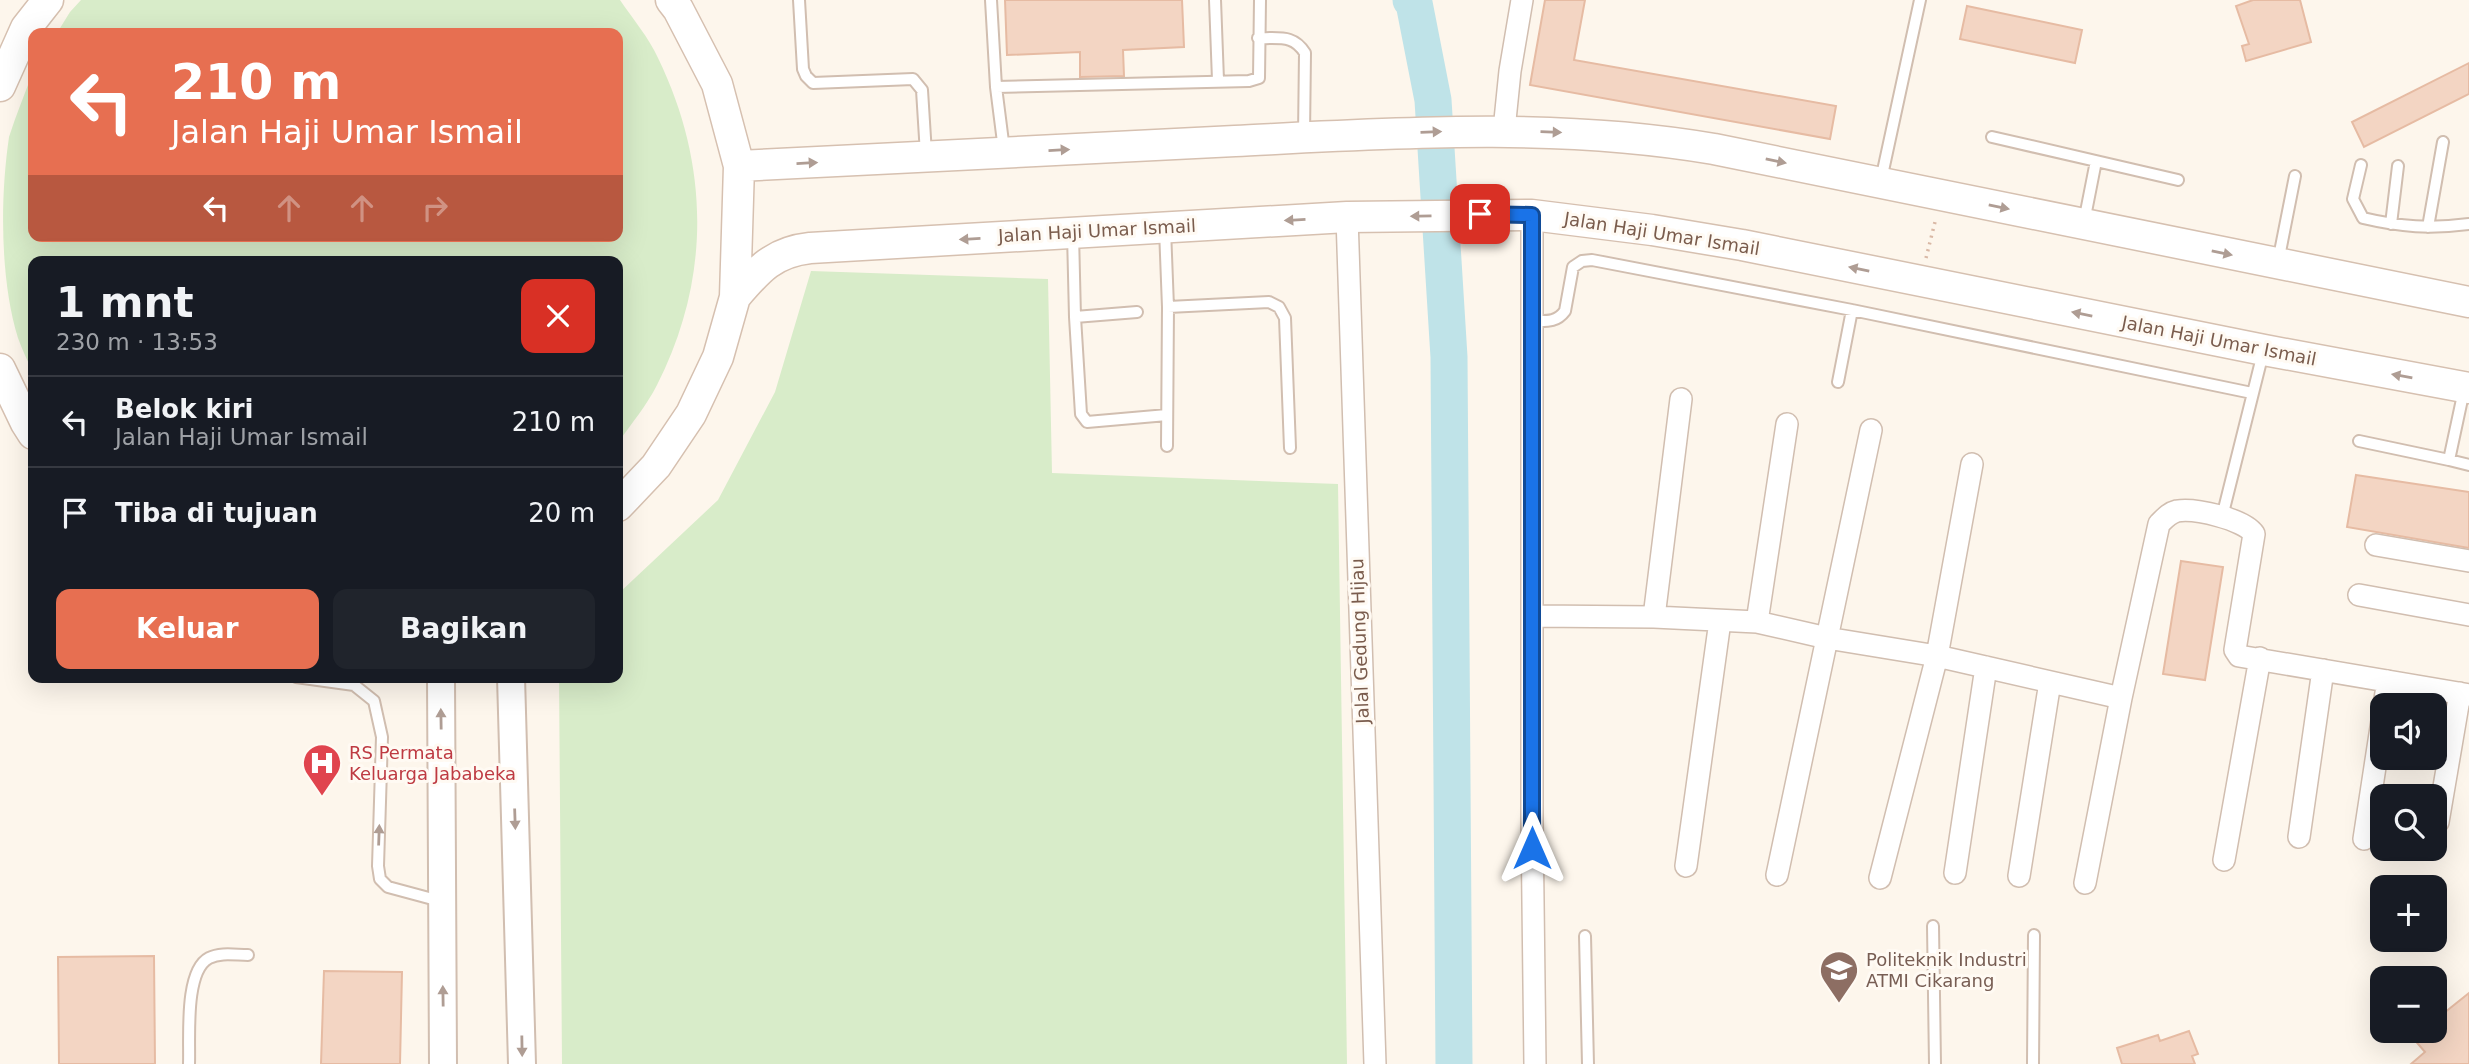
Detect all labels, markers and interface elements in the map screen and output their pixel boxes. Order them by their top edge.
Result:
text: 210 m [171,54,341,111]
icon: left [56,56,147,147]
text: Jalan Haji Umar Ismail [171,113,523,151]
one-way arrow [1421,126,1443,138]
one-way arrow [1540,126,1562,137]
one-way arrow [1048,144,1070,155]
one-way arrow [1765,156,1787,167]
one-way arrow [796,157,818,168]
pin [1450,184,1510,244]
icon: left [197,189,235,227]
icon: ahead [270,189,308,227]
icon: ahead [343,189,381,227]
icon: right [416,189,454,227]
icon: arrive [1461,195,1499,233]
one-way arrow [1988,202,2010,213]
street label: Jalan Haji Umar Ismail [1562,207,1761,259]
one-way arrow [1410,210,1432,221]
street label: Jalan Haji Umar Ismail [997,215,1196,246]
one-way arrow [1284,215,1306,226]
one-way arrow [959,233,981,244]
one-way arrow [2211,248,2233,259]
one-way arrow [1848,263,1870,274]
text: 1 mnt [56,278,194,327]
button: close [521,279,595,353]
one-way arrow [2071,308,2093,319]
street label: Jalan Haji Umar Ismail [2119,311,2318,370]
text: 230 m · 13:53 [56,329,218,355]
one-way arrow [2391,370,2413,381]
text: Belok kiri [115,394,254,424]
icon: left [56,403,94,441]
text: 210 m [512,407,595,437]
text: Jalan Haji Umar Ismail [115,424,368,450]
icon: arrive [56,494,94,532]
text: Tiba di tujuan [115,498,318,528]
text: 20 m [528,498,595,528]
street label: Jalal Gedung Hijau [1346,558,1373,725]
button: Keluar [56,589,319,669]
button: Bagikan [333,589,595,669]
map controls [2370,693,2447,1043]
button: sound [2370,693,2447,770]
one-way arrow [435,708,447,730]
hospital icon: RS Permata Keluarga Jababeka [301,742,343,797]
place label: RS Permata Keluarga Jababeka [349,742,516,784]
button: search [2370,784,2447,861]
one-way arrow [510,808,521,830]
position arrow [1495,811,1569,885]
one-way arrow [373,823,384,845]
button: + [2370,875,2447,952]
school or university icon: Politeknik Industri ATMI Cikarang [1818,949,1860,1004]
place label: Politeknik Industri ATMI Cikarang [1866,949,2027,991]
button: − [2370,966,2447,1043]
one-way arrow [437,985,449,1007]
one-way arrow [516,1036,527,1058]

